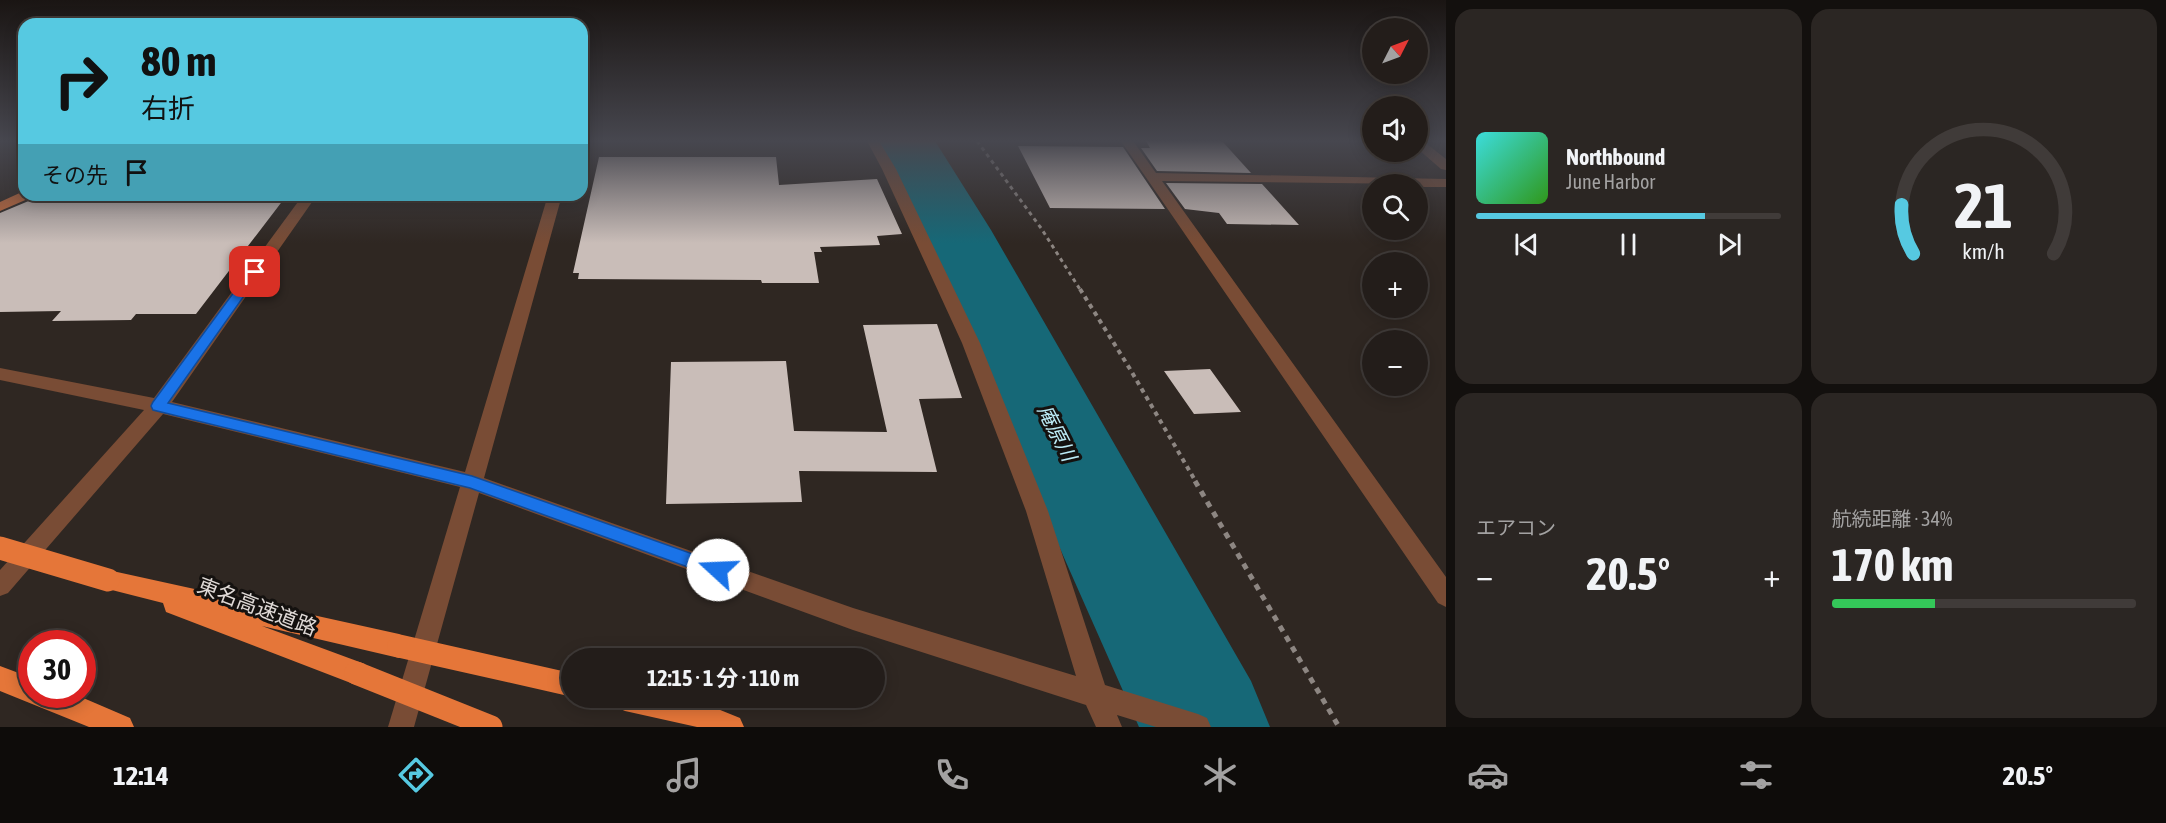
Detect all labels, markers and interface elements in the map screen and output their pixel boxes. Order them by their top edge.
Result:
north arrow [1362,18,1428,84]
map controls [1362,18,1428,396]
text: 80 m [141,37,216,85]
icon: right [42,42,120,120]
text: 右折 [141,93,195,124]
button: sound [1362,96,1428,162]
text: Northbound [1566,144,1665,170]
icon: arrive [120,156,153,189]
text: その先 [42,162,108,188]
text: June Harbor [1566,170,1655,193]
text: 21 [1954,170,2013,241]
button: search [1362,174,1428,240]
icon: previous [1510,228,1543,261]
icon: pause [1612,228,1645,261]
icon: next [1713,228,1746,261]
text: km/h [1962,239,2005,264]
pin [229,246,280,297]
button: + [1362,252,1428,318]
icon: arrive [238,255,271,288]
button: − [1362,330,1428,396]
water label: 庵原川 [1034,401,1082,467]
text: 航続距離 · 34% [1832,507,1952,530]
text: エアコン [1476,516,1556,539]
position arrow [686,538,750,602]
text: 170 km [1832,539,1953,591]
text: 20.5° [1586,548,1670,600]
text: − [1476,556,1493,594]
text: + [1763,556,1780,594]
street label: 東名高速道路 [194,572,320,640]
speed limit sign: 30 [18,630,96,708]
text: 12:15 · 1 分 · 110 m [647,665,799,691]
icon: directions [395,754,437,796]
icon: music [663,754,705,796]
icon: phone [931,754,973,796]
icon: climate [1199,754,1241,796]
icon: car [1467,754,1509,796]
icon: filters [1735,754,1777,796]
text: 12:14 [113,760,169,791]
text: 20.5° [2003,760,2053,791]

